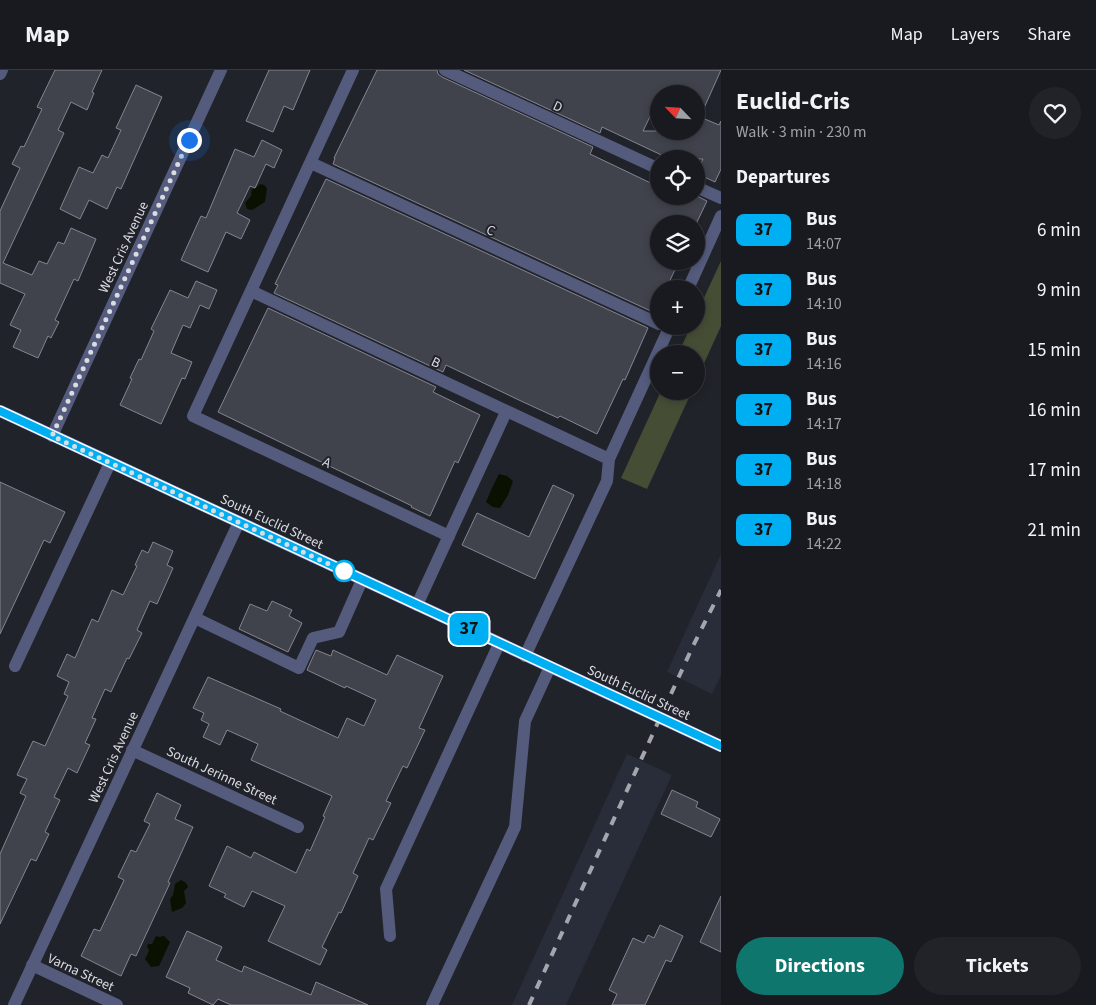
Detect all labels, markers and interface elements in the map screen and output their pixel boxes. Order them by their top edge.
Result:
text: Map [25,17,70,52]
text: Map [891,22,923,47]
text: Layers [951,22,1000,47]
text: Share [1028,22,1071,47]
text: Euclid-Cris [736,84,850,119]
north arrow [650,85,705,140]
map controls [650,85,705,400]
button: heart [1029,87,1081,139]
street label: D [549,96,566,118]
text: Walk · 3 min · 230 m [736,121,867,143]
your location [177,128,202,153]
button: locate [650,150,705,205]
text: Departures [736,164,830,191]
street label: West Cris Avenue [94,198,154,297]
text: Bus [806,206,837,233]
button: layers [650,215,705,270]
text: 37 [754,217,773,242]
text: 6 min [1037,217,1081,244]
street label: C [483,220,498,242]
text: 14:07 [806,233,842,255]
text: Bus [806,266,837,293]
text: 37 [754,277,773,302]
text: 9 min [1037,277,1081,304]
button: + [650,280,705,335]
text: 14:10 [806,293,842,315]
text: Bus [806,326,837,353]
text: 37 [754,337,773,362]
text: 15 min [1027,337,1081,364]
button: − [650,345,705,400]
street label: B [428,352,444,374]
text: 14:16 [806,353,842,375]
text: Bus [806,386,837,413]
text: 37 [754,397,773,422]
text: 16 min [1027,397,1081,424]
text: 14:17 [806,413,842,435]
text: Bus [806,446,837,473]
street label: A [319,452,335,474]
text: 37 [754,457,773,482]
text: 17 min [1027,457,1081,484]
text: 14:18 [806,473,842,495]
street label: South Euclid Street [217,489,327,555]
text: Bus [806,506,837,533]
text: 37 [754,517,773,542]
text: 21 min [1027,517,1081,544]
text: 14:22 [806,533,842,555]
unlabelled marker [333,560,355,582]
line badge: 37 [446,613,492,645]
text: 37 [459,616,479,641]
street label: South Euclid Street [584,660,694,726]
street label: West Cris Avenue [84,708,144,807]
street label: South Jerinne Street [163,742,280,810]
button: Directions [736,937,904,995]
button: Tickets [914,937,1081,995]
street label: Varna Street [44,949,117,997]

